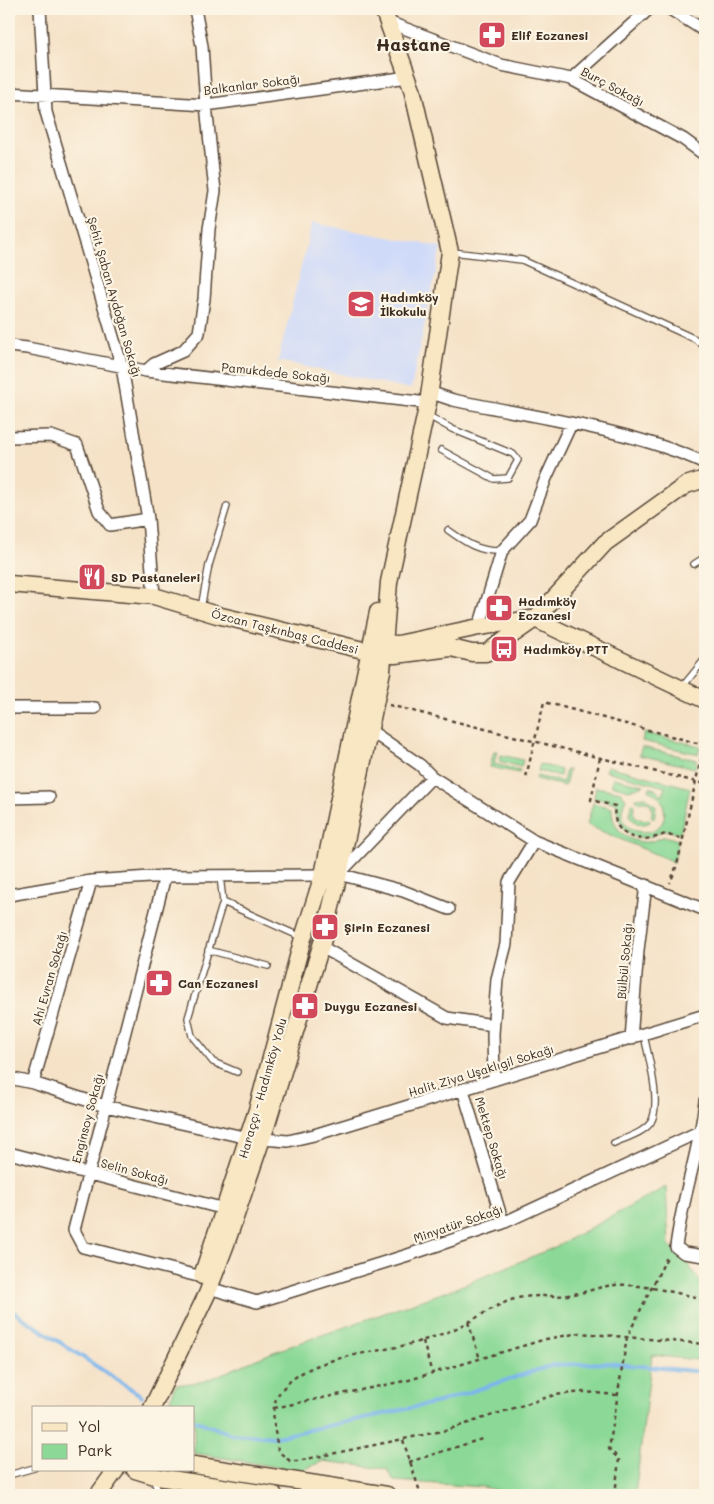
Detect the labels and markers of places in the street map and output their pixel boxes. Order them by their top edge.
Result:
pharmacy icon: Elif Eczanesi [477,20,507,50]
place label: Elif Eczanesi [511,27,589,43]
school or university icon: Hadımköy İlkokulu [346,289,376,319]
place label: Hadımköy İlkokulu [380,289,439,319]
restaurant icon: SD Pastaneleri [77,562,107,592]
place label: SD Pastaneleri [111,569,201,585]
pharmacy icon: Hadımköy Eczanesi [484,593,514,623]
place label: Hadımköy Eczanesi [518,593,577,623]
bus stop icon: Hadımköy PTT [489,634,519,664]
place label: Hadımköy PTT [523,641,608,657]
pharmacy icon: Şirin Eczanesi [310,912,340,942]
place label: Şirin Eczanesi [344,919,430,935]
pharmacy icon: Can Eczanesi [144,968,174,998]
place label: Can Eczanesi [178,975,259,991]
pharmacy icon: Duygu Eczanesi [290,991,320,1021]
place label: Duygu Eczanesi [324,998,417,1014]

